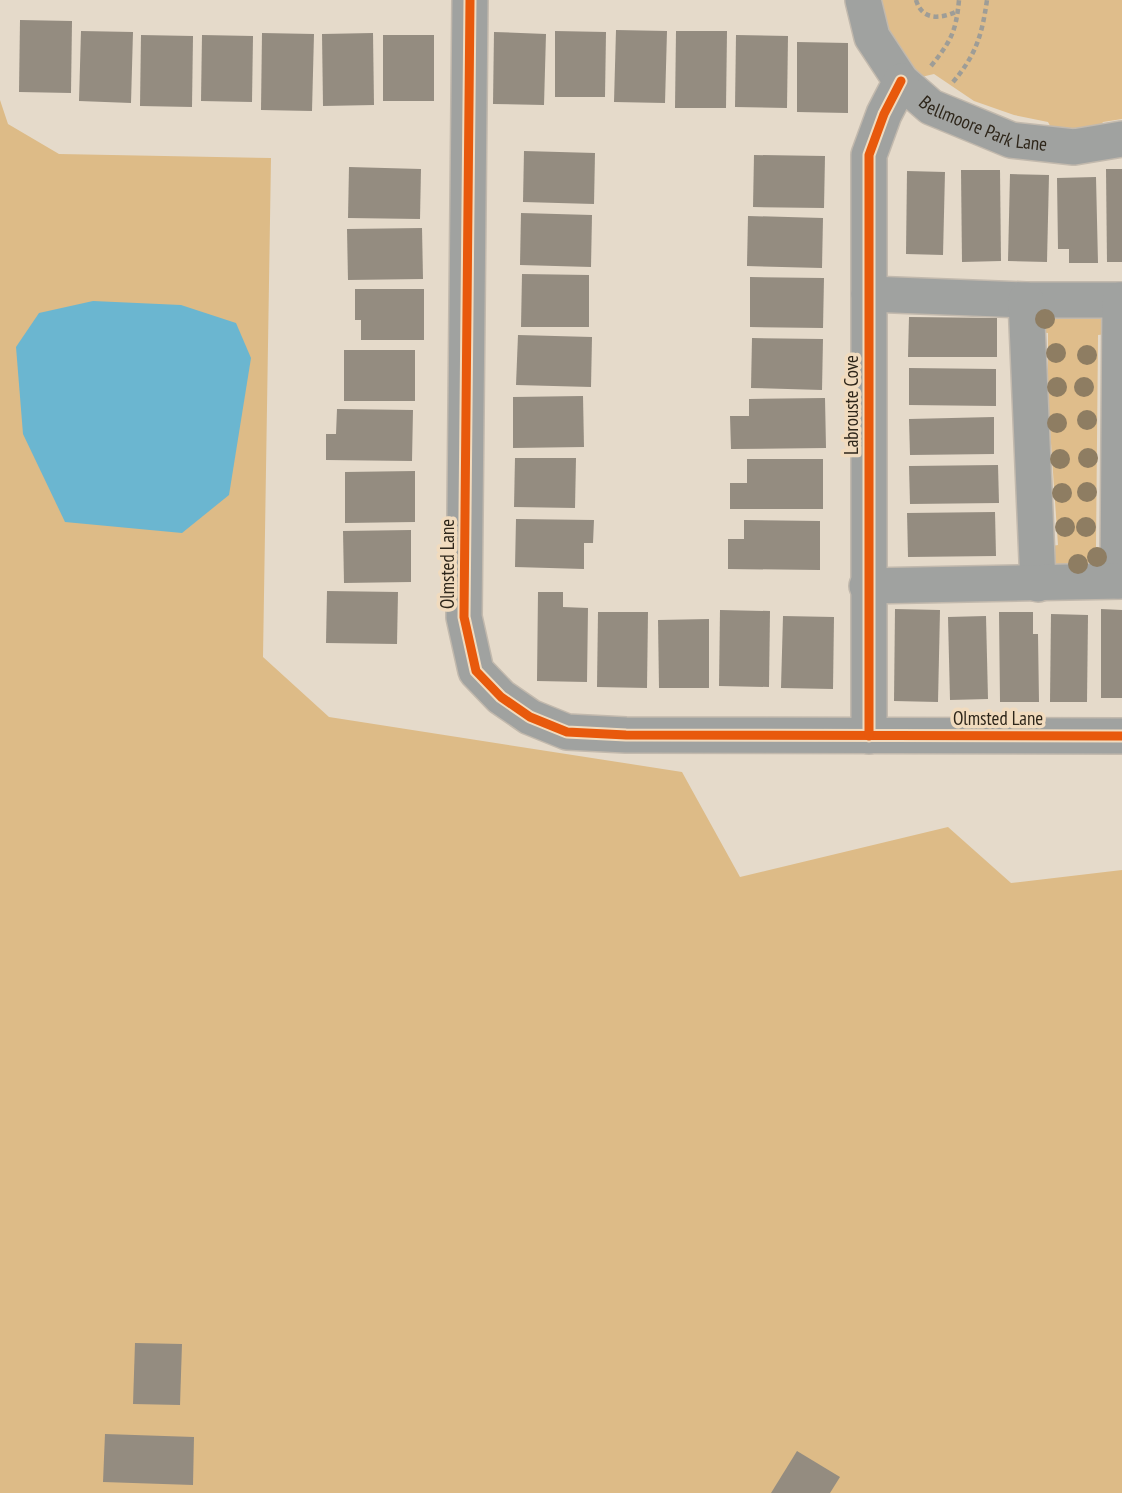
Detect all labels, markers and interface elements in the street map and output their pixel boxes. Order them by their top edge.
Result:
street label: Bellmoore Park Lane [914,90,1049,156]
street label: Labrouste Cove [839,355,863,455]
street label: Olmsted Lane [435,519,459,609]
street label: Olmsted Lane [953,706,1043,730]

